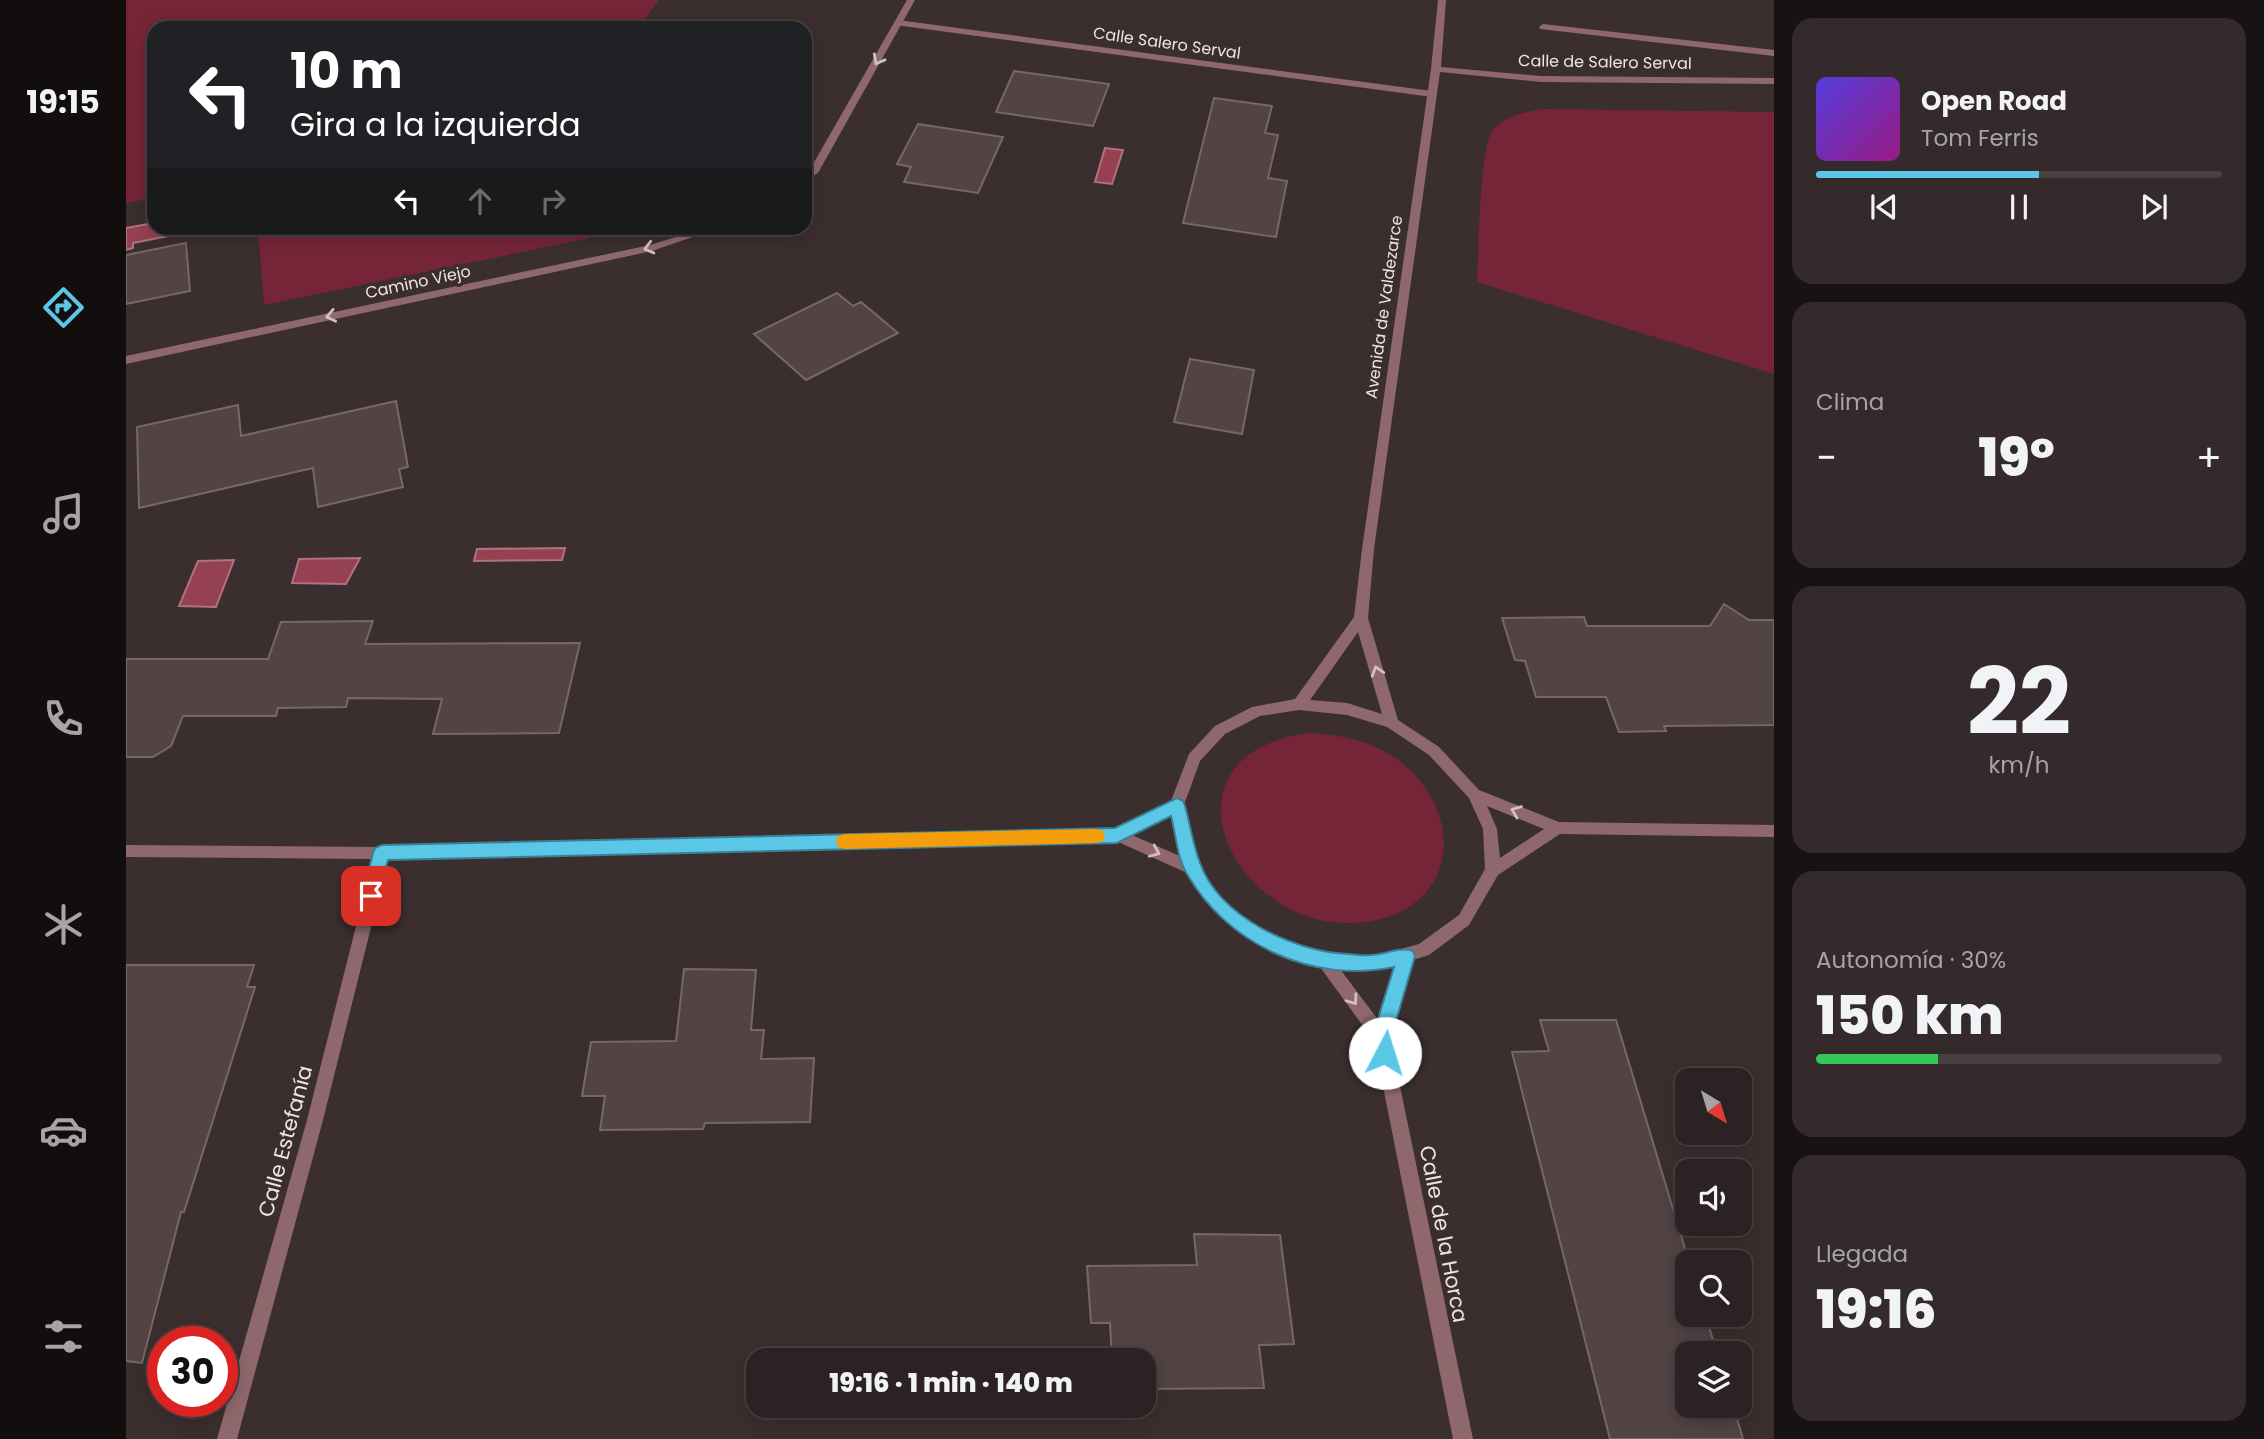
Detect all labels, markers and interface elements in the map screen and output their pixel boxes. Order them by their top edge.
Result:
street label: Calle Salero Serval [1092,21,1242,65]
text: 10 m [290,37,403,105]
icon: left [175,49,266,140]
street label: Calle de Salero Serval [1518,49,1692,75]
one-way arrow [873,53,886,65]
text: 19:15 [26,79,100,124]
text: Open Road [1921,83,2067,119]
text: Gira a la izquierda [290,102,581,147]
text: Tom Ferris [1921,122,2039,154]
icon: left [388,182,426,220]
icon: ahead [461,182,499,220]
icon: right [534,182,572,220]
icon: previous [1865,188,1903,226]
icon: pause [2000,188,2038,226]
icon: next [2135,188,2173,226]
street label: Avenida de Valdezarce [1360,214,1408,400]
one-way arrow [644,240,656,254]
street label: Camino Viejo [363,260,473,304]
icon: directions [39,283,88,332]
one-way arrow [325,308,337,323]
text: Clima [1816,386,1884,418]
text: 19° [1978,421,2055,494]
text: − [1816,431,1837,484]
text: + [2196,431,2222,484]
icon: music [39,489,88,538]
text: 22 [1967,638,2071,766]
one-way arrow [1370,665,1385,677]
icon: phone [39,694,88,743]
text: km/h [1988,749,2050,781]
one-way arrow [1510,806,1522,820]
one-way arrow [1147,844,1160,858]
pin [341,866,401,926]
icon: arrive [352,877,390,915]
icon: climate [39,900,88,949]
text: Autonomía · 30% [1816,944,2006,976]
text: 150 km [1816,979,2003,1052]
one-way arrow [1345,992,1358,1004]
position arrow [1348,1016,1422,1090]
street label: Calle Estefanía [251,1062,319,1220]
north arrow [1675,1068,1752,1144]
map controls [1675,1068,1752,1418]
icon: car [39,1106,88,1155]
street label: Calle de la Horca [1413,1143,1475,1325]
button: sound [1675,1159,1752,1236]
text: Llegada [1816,1238,1908,1270]
button: search [1675,1250,1752,1327]
text: 19:16 [1816,1273,1936,1346]
icon: filters [39,1312,88,1361]
speed limit sign: 30 [147,1326,238,1417]
button: layers [1675,1341,1752,1418]
text: 19:16 · 1 min · 140 m [829,1365,1073,1401]

